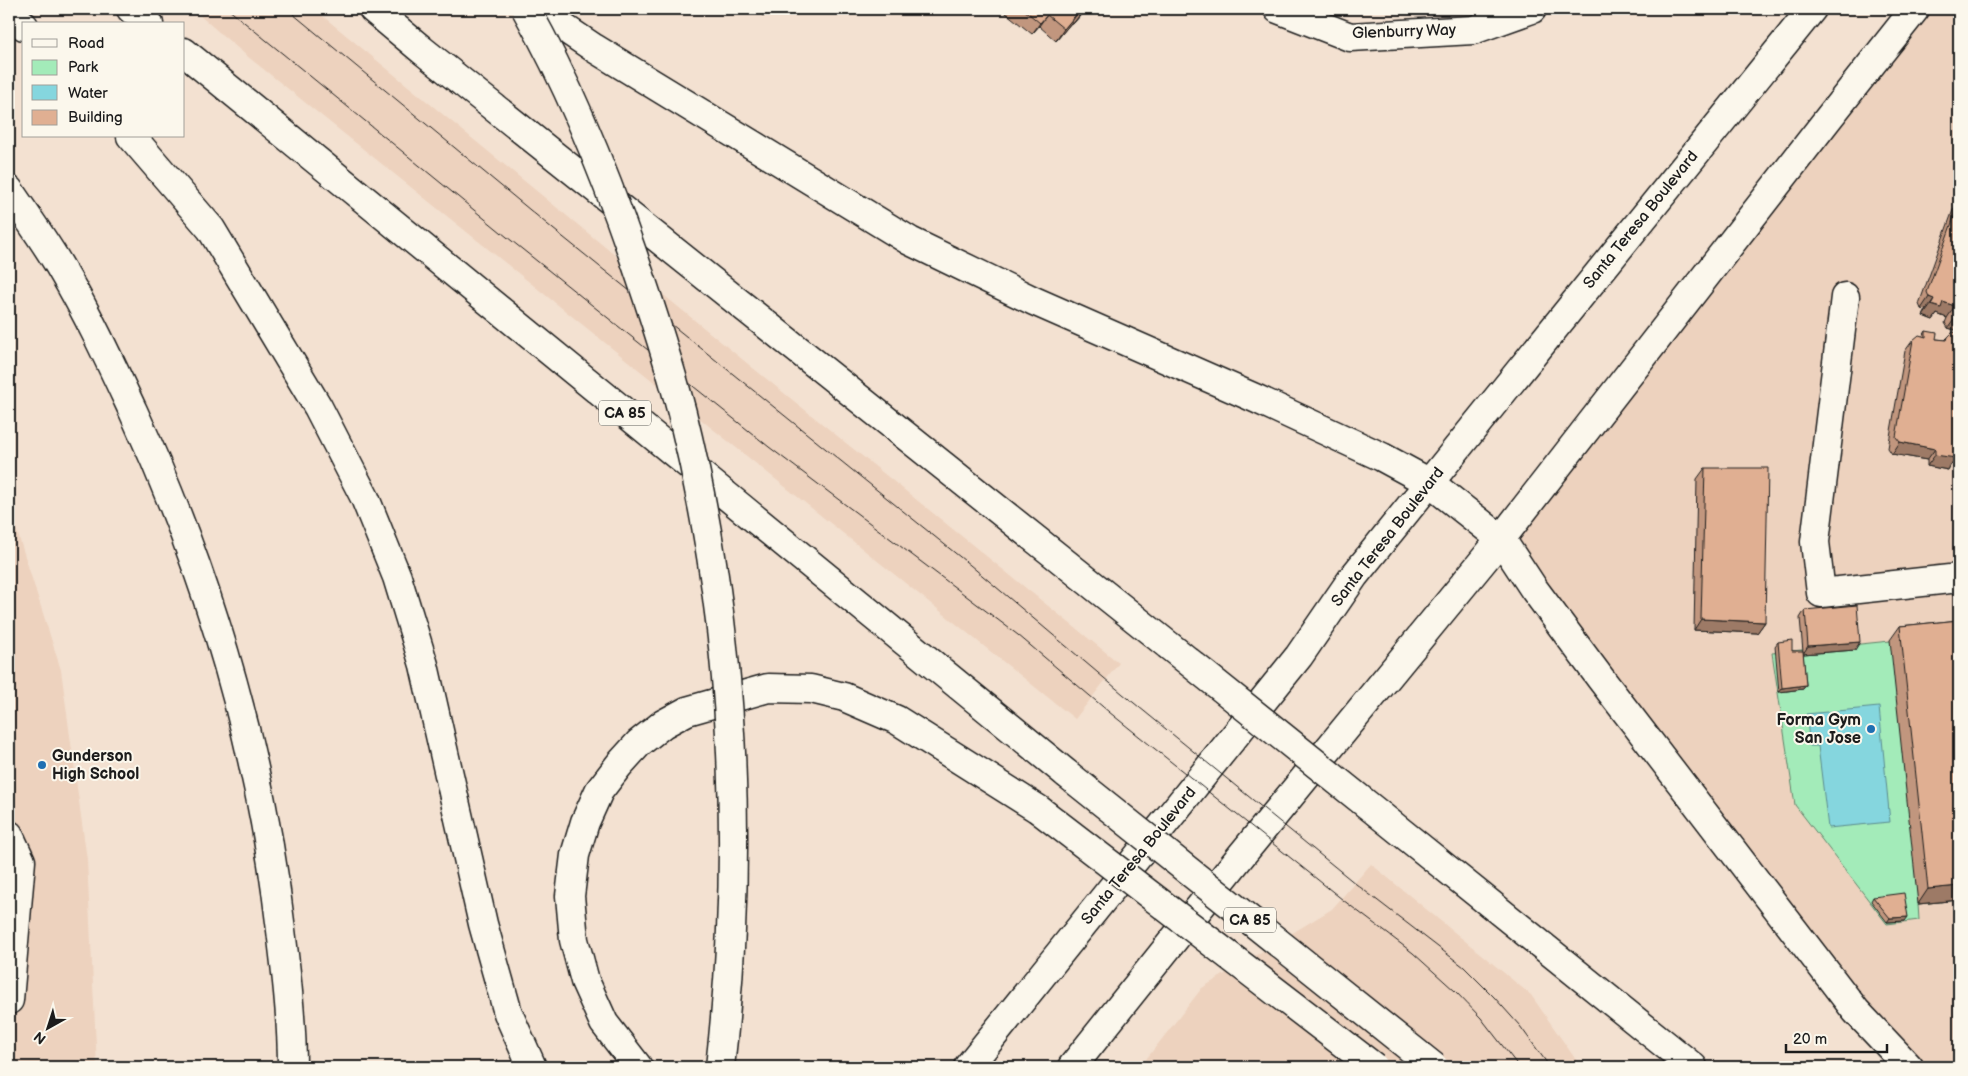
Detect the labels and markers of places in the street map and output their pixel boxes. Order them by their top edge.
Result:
place label: Forma Gym San Jose [1776,711,1861,748]
marker: Forma Gym San Jose [1865,723,1877,735]
place label: Gunderson High School [52,747,139,784]
marker: Gunderson High School [36,759,48,771]

